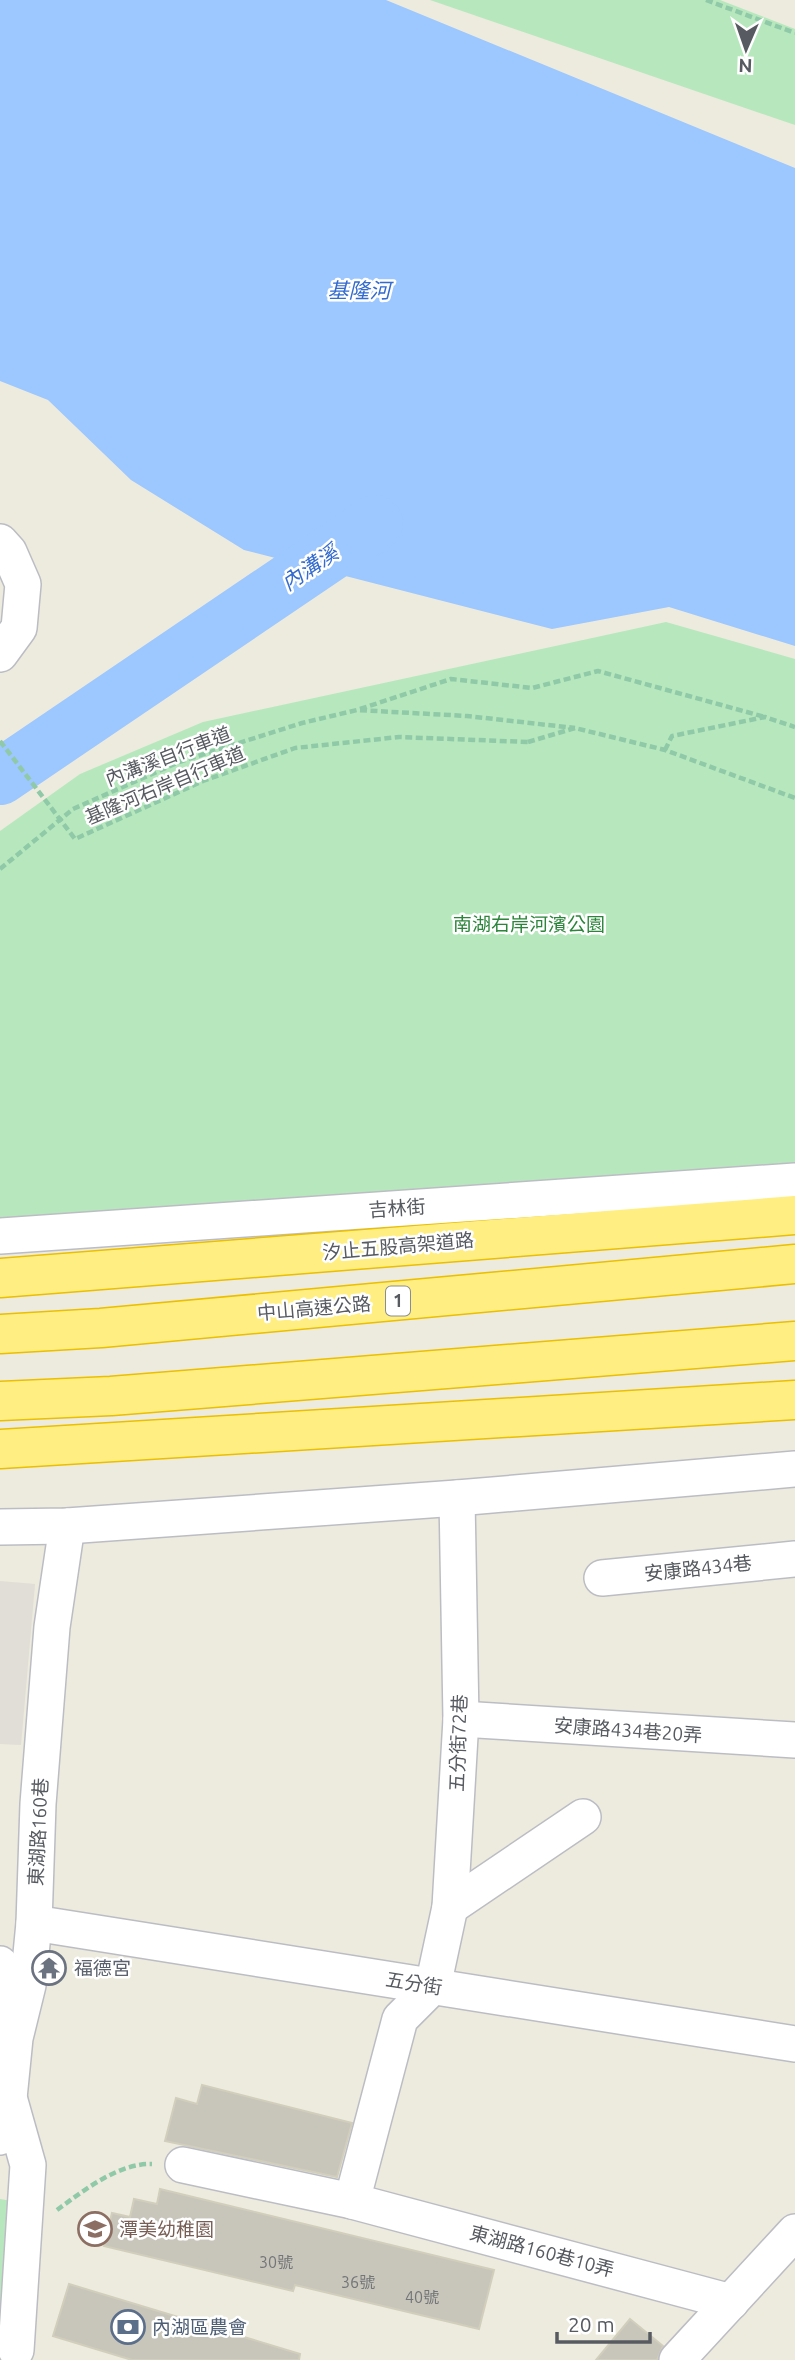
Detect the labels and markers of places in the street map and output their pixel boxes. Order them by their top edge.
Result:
temple icon: 福德宮 [30,1949,68,1987]
place label: 福德宮 [74,1957,131,1979]
school or university icon: 潭美幼稚園 [76,2210,114,2248]
place label: 潭美幼稚園 [119,2218,214,2240]
bank icon: 內湖區農會 [109,2308,147,2346]
place label: 內湖區農會 [152,2316,247,2338]

